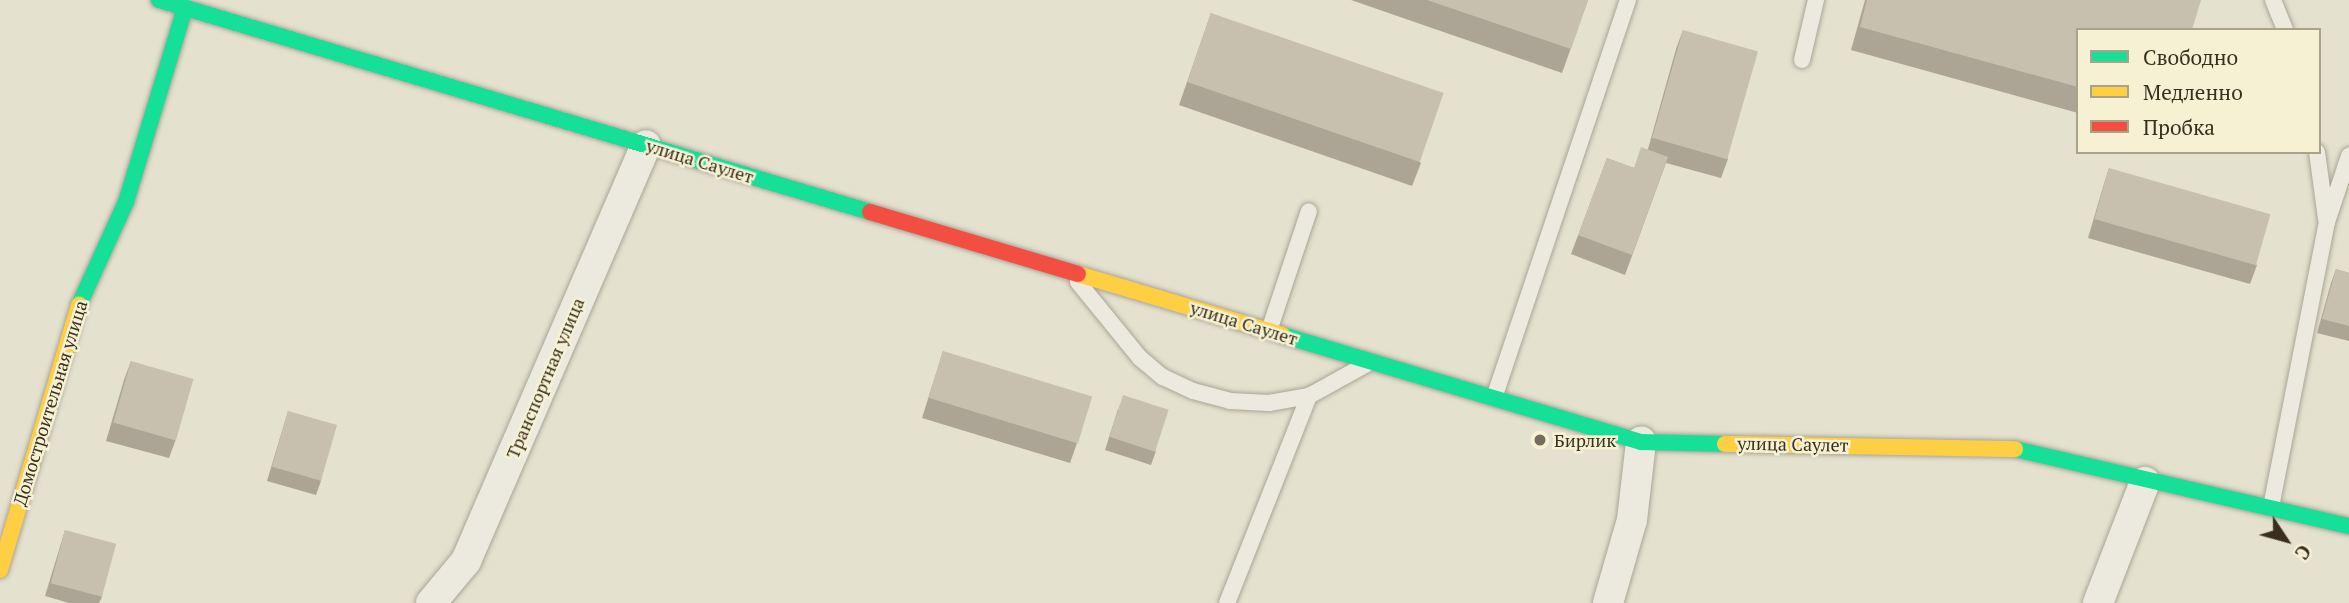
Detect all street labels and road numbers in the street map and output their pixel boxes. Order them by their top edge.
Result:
street label: улица Саулет [644,134,756,188]
street label: Транспортная улица [501,294,589,462]
street label: улица Саулет [1188,296,1300,350]
street label: Домостроительная улица [8,298,92,508]
street label: улица Саулет [1737,432,1849,456]

